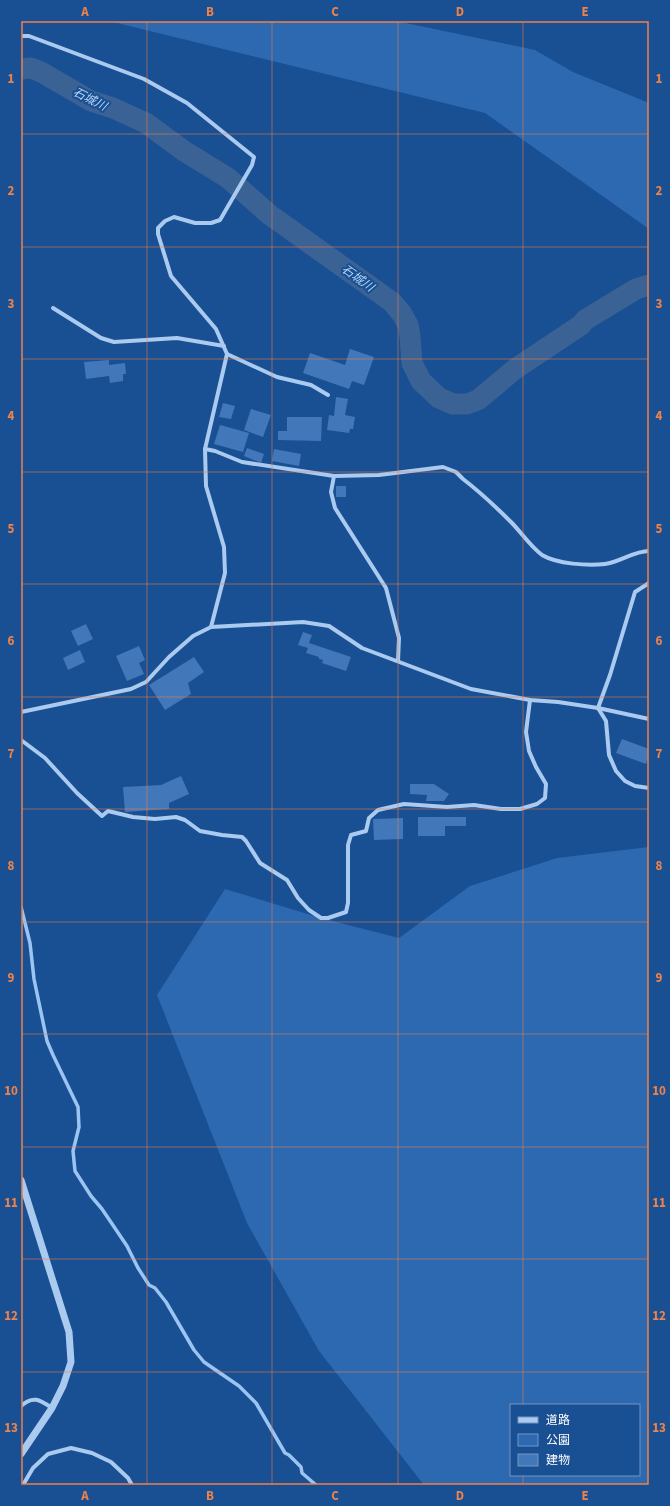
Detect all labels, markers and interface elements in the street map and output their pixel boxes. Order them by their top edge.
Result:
text: A [80,3,89,21]
text: B [206,3,214,21]
text: C [331,3,339,21]
text: D [456,3,464,21]
text: E [581,3,589,21]
text: 1 [8,70,15,88]
text: 1 [656,70,663,88]
water label: 石城川 [70,84,111,116]
text: 2 [8,182,15,200]
text: 2 [656,182,663,200]
water label: 石城川 [338,261,379,297]
text: 3 [8,295,15,313]
text: 3 [656,295,663,313]
text: 4 [8,407,15,425]
text: 4 [656,407,663,425]
text: 5 [8,520,15,538]
text: 5 [656,520,663,538]
text: 6 [8,632,15,650]
text: 6 [656,632,663,650]
text: 7 [8,745,15,763]
text: 7 [656,745,663,763]
text: 8 [8,857,15,875]
text: 8 [656,857,663,875]
text: 9 [8,969,15,987]
text: 9 [656,969,663,987]
text: 10 [4,1082,18,1100]
text: 10 [652,1082,666,1100]
text: 11 [4,1194,18,1212]
text: 11 [652,1194,666,1212]
text: 12 [4,1307,18,1325]
text: 12 [652,1307,666,1325]
legend [510,1404,640,1476]
text: 道路 [546,1412,570,1429]
text: 13 [4,1419,18,1437]
text: 13 [652,1419,666,1437]
text: 公園 [546,1432,570,1449]
text: 建物 [546,1452,570,1469]
text: A [80,1487,89,1505]
text: B [206,1487,214,1505]
text: C [331,1487,339,1505]
text: D [456,1487,464,1505]
text: E [581,1487,589,1505]

